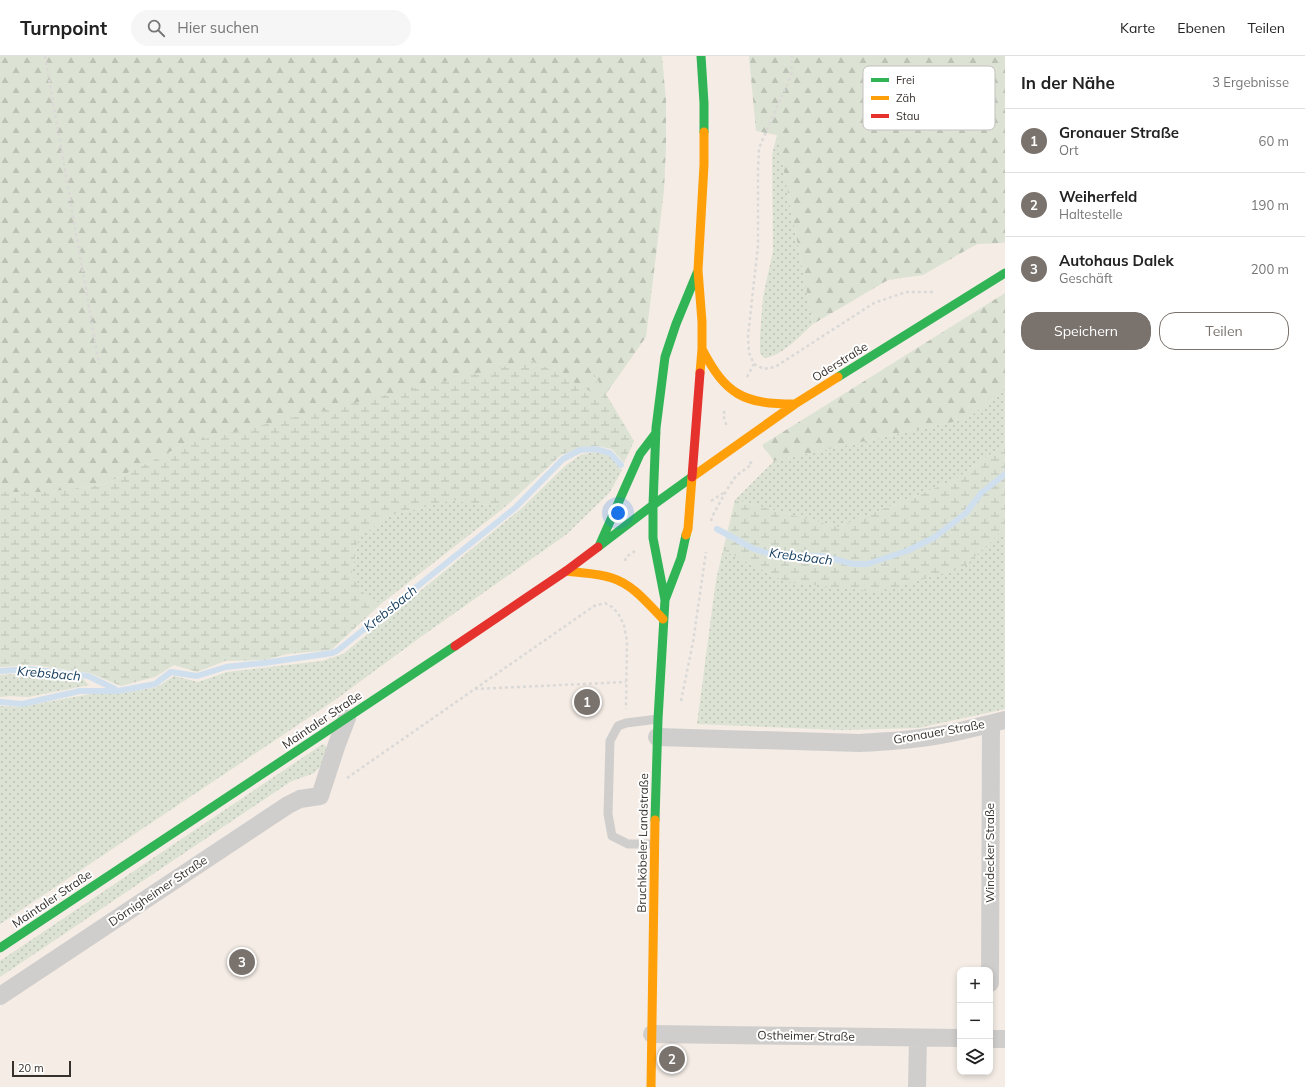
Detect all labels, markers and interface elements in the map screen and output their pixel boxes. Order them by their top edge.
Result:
search box [131,10,411,46]
text: Turnpoint [20,16,107,40]
icon: search [145,17,167,39]
text: Hier suchen [177,18,259,37]
text: Karte [1120,19,1155,37]
text: Ebenen [1177,19,1226,37]
text: Teilen [1248,19,1285,37]
legend [863,66,995,130]
text: In der Nähe [1021,72,1115,93]
text: Frei [896,73,915,87]
text: 3 Ergebnisse [1212,74,1289,90]
text: Zäh [896,91,916,105]
text: Stau [896,109,920,123]
text: Gronauer Straße [1059,123,1179,142]
text: 1 [1030,133,1038,149]
text: 60 m [1259,133,1289,149]
text: Ort [1059,142,1079,158]
text: Weiherfeld [1059,187,1137,206]
text: 2 [1030,197,1038,213]
text: 190 m [1251,197,1289,213]
text: Haltestelle [1059,206,1123,222]
text: Autohaus Dalek [1059,251,1174,270]
text: 3 [1030,261,1038,277]
text: 200 m [1251,261,1289,277]
text: Geschäft [1059,270,1113,286]
button: Speichern [1021,312,1151,350]
button: Teilen [1159,312,1289,350]
street label: Oderstraße [809,339,870,385]
your location [608,503,628,523]
water label: Krebsbach [768,544,834,568]
water label: Krebsbach [360,582,420,634]
water label: Krebsbach [16,662,82,684]
street label: Maintaler Straße [279,687,364,752]
pin: 1 [574,687,600,717]
street label: Gronauer Straße [892,716,986,747]
street label: Bruchköbeler Landstraße [634,773,651,913]
street label: Windecker Straße [982,803,997,903]
street label: Dörnigheimer Straße [106,852,210,929]
street label: Maintaler Straße [9,866,94,931]
pin: 3 [229,947,255,977]
map controls [957,967,993,1075]
button: + [957,967,993,1003]
button: − [957,1003,993,1039]
street label: Ostheimer Straße [757,1027,855,1044]
button: layers [957,1039,993,1075]
pin: 2 [659,1044,685,1074]
scale bar [12,1059,71,1078]
text: 20 m [18,1061,44,1075]

